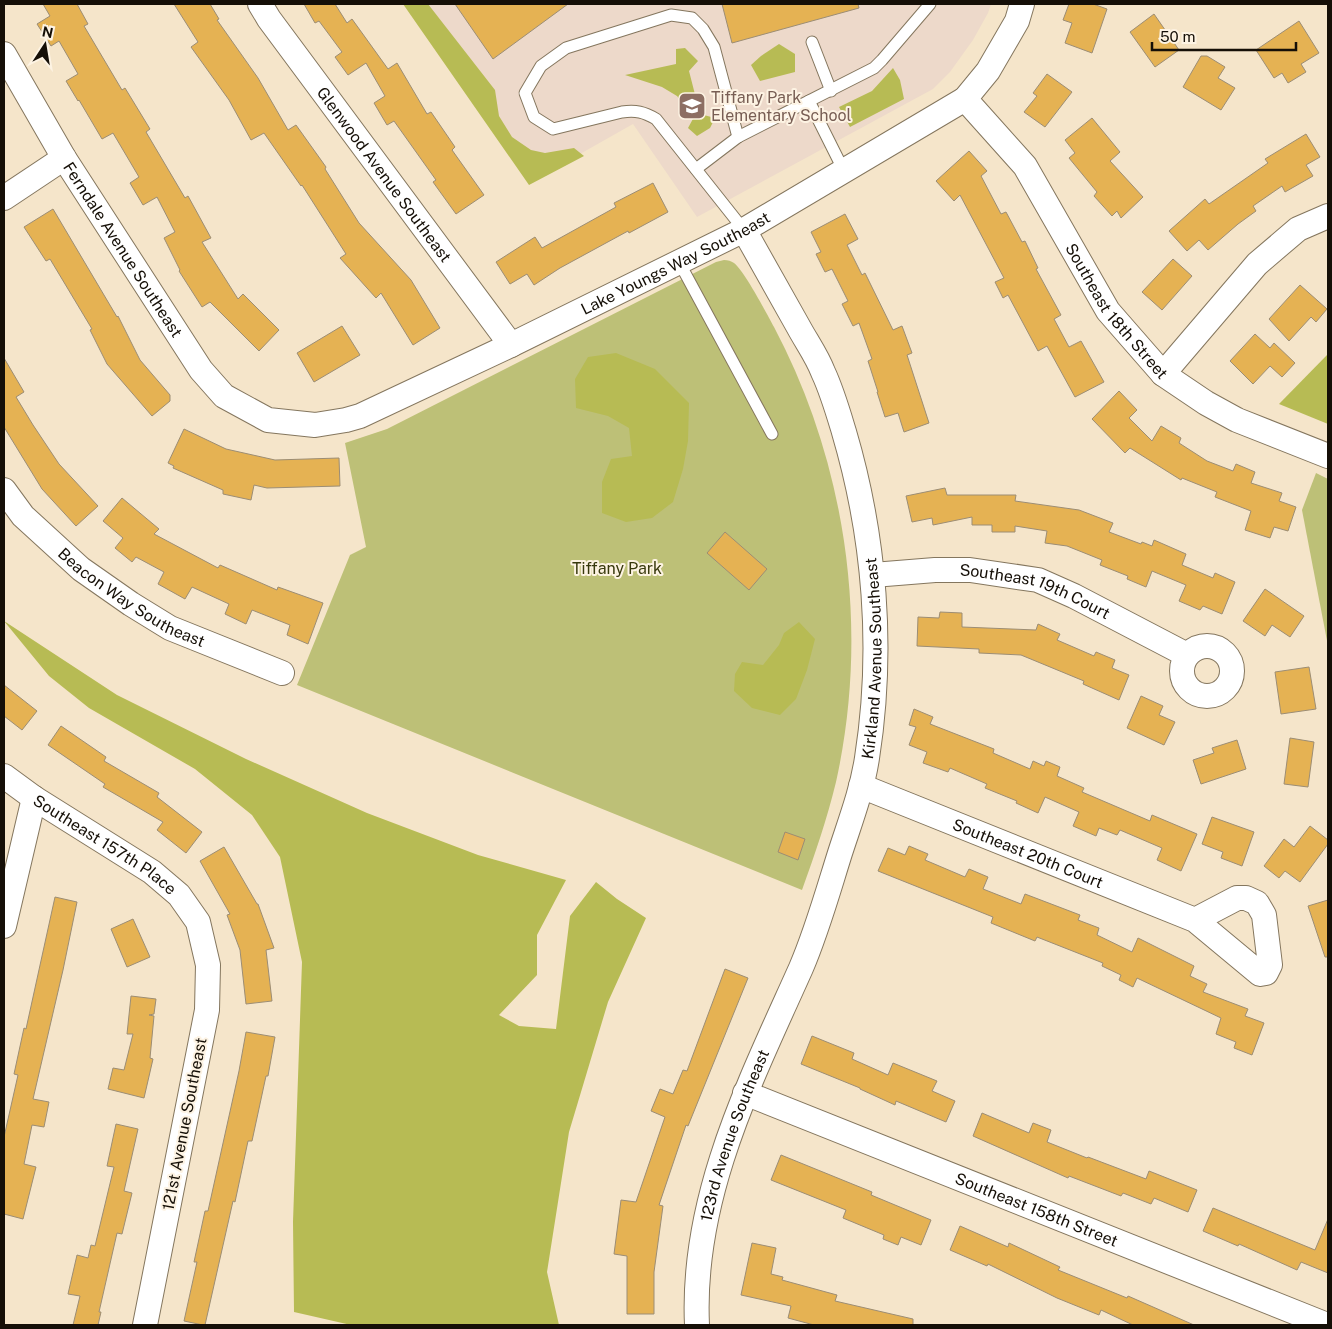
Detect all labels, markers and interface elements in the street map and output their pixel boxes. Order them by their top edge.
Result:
north arrow [20,20,70,70]
scale bar [1152,20,1296,52]
text: N [41,23,55,41]
text: 50 m [1160,28,1195,45]
street label: Glenwood Avenue Southeast [313,83,455,266]
place label: Tiffany Park Elementary School [711,88,852,125]
school or university icon: Tiffany Park Elementary School [677,91,707,121]
street label: Ferndale Avenue Southeast [59,159,186,341]
street label: Lake Youngs Way Southeast [578,208,773,319]
street label: Southeast 18th Street [1061,240,1172,383]
street label: Beacon Way Southeast [54,544,208,651]
street label: Kirkland Avenue Southeast [858,557,885,760]
park label: Tiffany Park [572,559,662,578]
street label: Southeast 19th Court [960,561,1113,623]
street label: Southeast 157th Place [30,791,180,899]
street label: Southeast 20th Court [950,815,1106,892]
street label: 121st Avenue Southeast [158,1036,211,1212]
street label: 123rd Avenue Southeast [697,1047,773,1223]
street label: Southeast 158th Street [952,1169,1121,1251]

